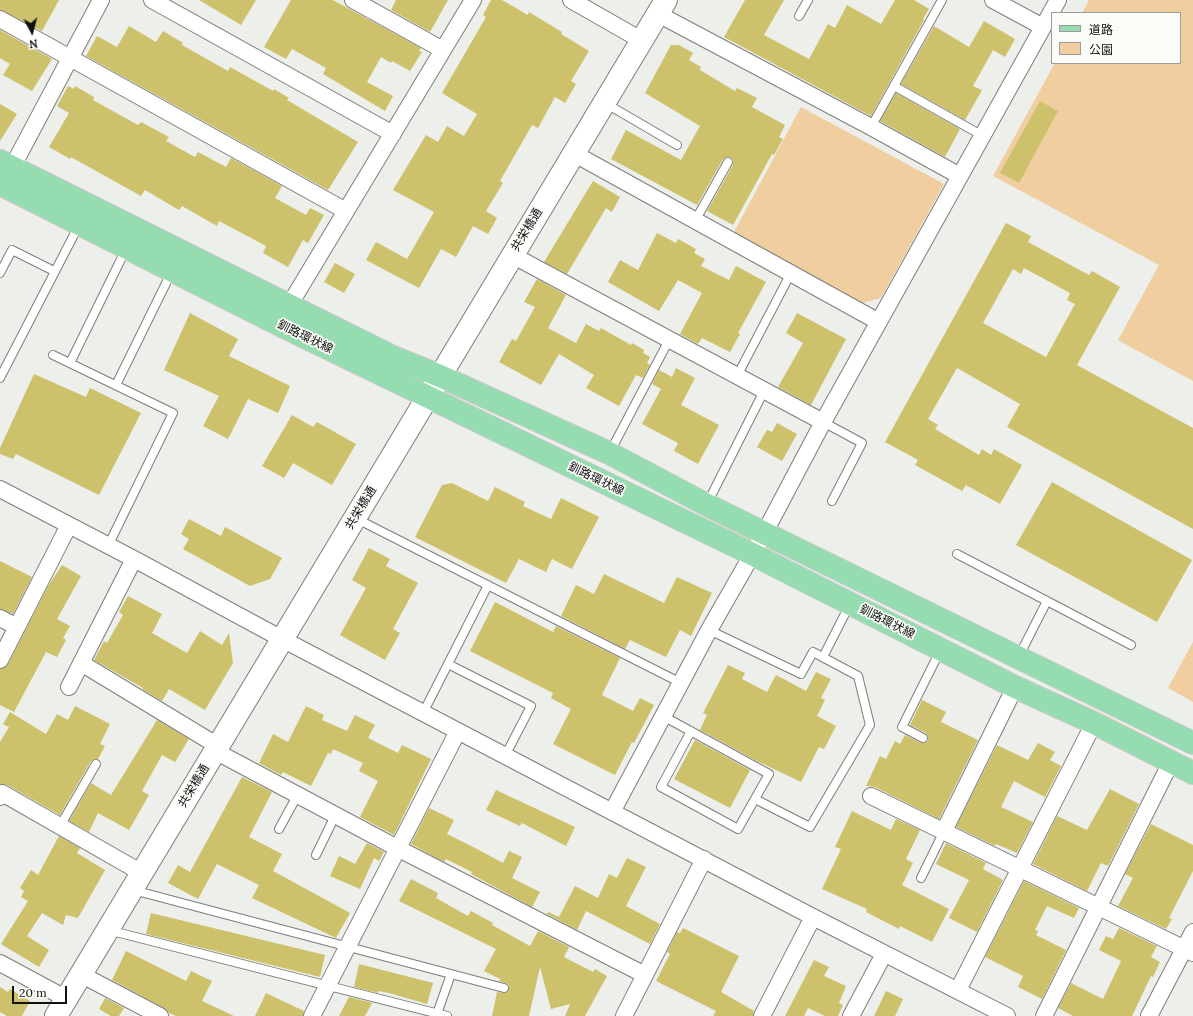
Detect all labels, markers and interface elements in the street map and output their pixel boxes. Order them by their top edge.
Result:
north arrow [12,12,52,52]
legend [1051,12,1181,64]
text: 道路 [1089,22,1113,37]
text: N [28,36,39,51]
text: 公園 [1089,42,1113,57]
street label: 共栄橋通 [508,206,546,254]
street label: 釧路環状線 [275,317,335,357]
street label: 釧路環状線 [566,459,626,499]
street label: 共栄橋通 [342,484,380,532]
street label: 釧路環状線 [857,602,917,642]
street label: 共栄橋通 [175,762,213,810]
scale bar [14,978,69,1004]
text: 20 m [19,985,47,1000]

